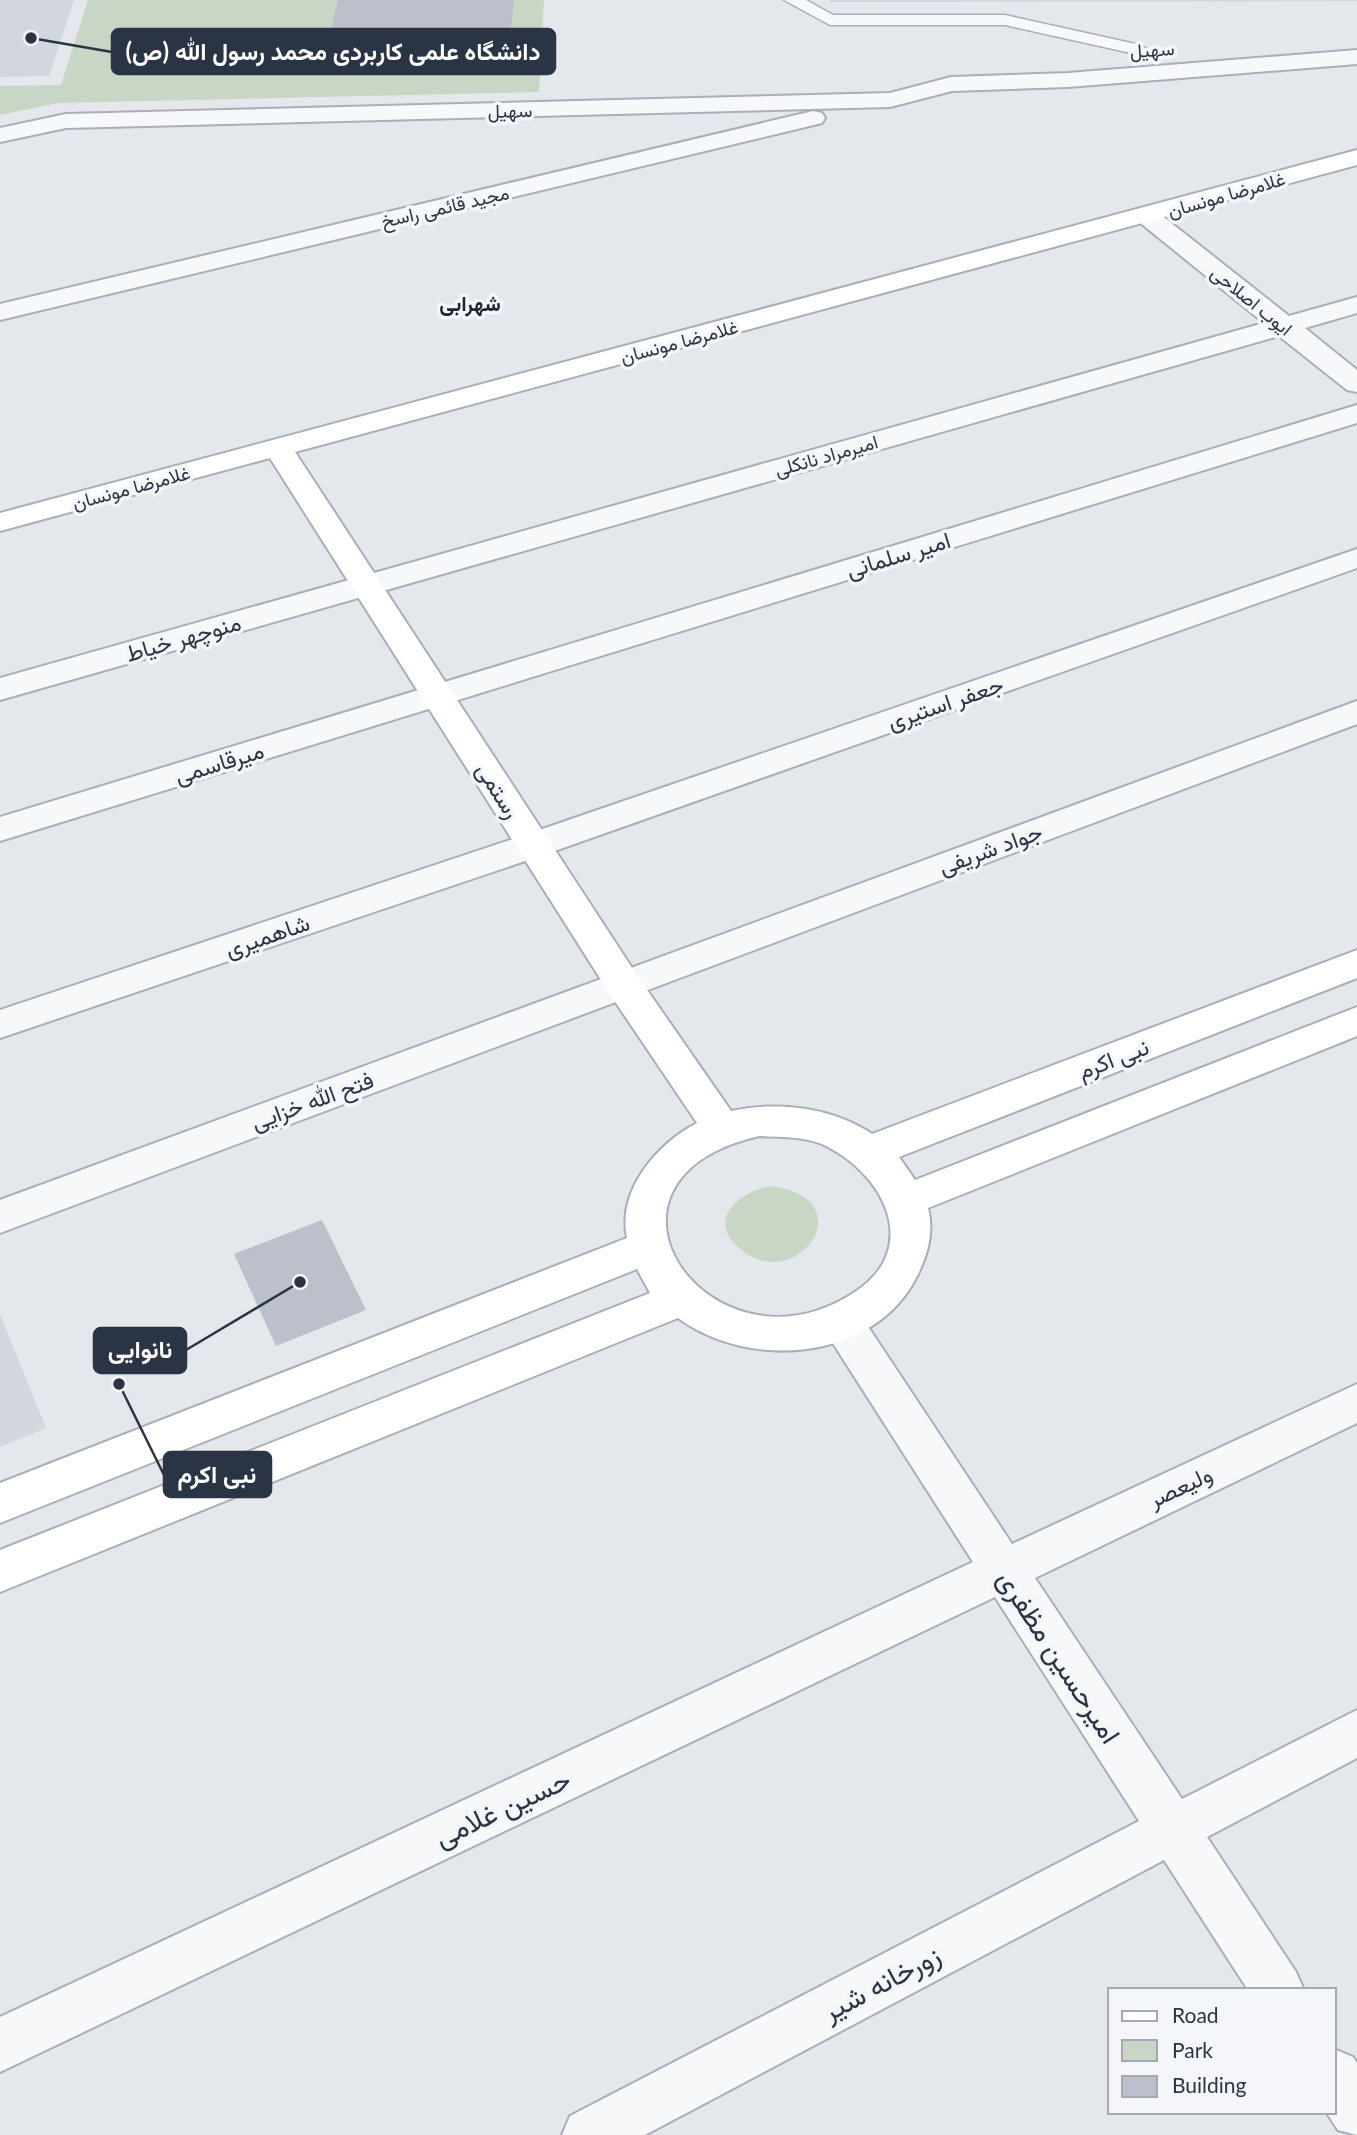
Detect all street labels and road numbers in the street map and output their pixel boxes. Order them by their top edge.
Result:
street label: سهیل [1129,36,1175,63]
street label: سهیل [487,98,533,123]
street label: غلامرضا مونسان [1165,166,1288,223]
street label: مجید قائمی راسخ [379,180,512,235]
street label: ایوب اصلاحی [1206,260,1297,341]
street label: غلامرضا مونسان [618,314,741,369]
street label: امیرمراد نانکلی [772,429,881,482]
street label: غلامرضا مونسان [70,460,193,515]
street label: امیر سلمانی [842,525,954,585]
street label: منوچهر خیاط [122,607,245,670]
street label: جعفر استیری [883,669,1007,737]
street label: میرقاسمی [171,735,268,791]
street label: رستمی [469,757,527,824]
street label: جواد شریفی [934,816,1046,882]
street label: شاهمیری [221,908,314,964]
street label: نبی اکرم [1074,1032,1153,1086]
street label: فتح الله خزایی [247,1065,378,1138]
street label: ولیعصر [1143,1459,1217,1515]
street label: امیرحسین مظفری [989,1563,1129,1750]
street label: حسین غلامی [429,1761,576,1854]
street label: زورخانه شیر [815,1937,947,2029]

